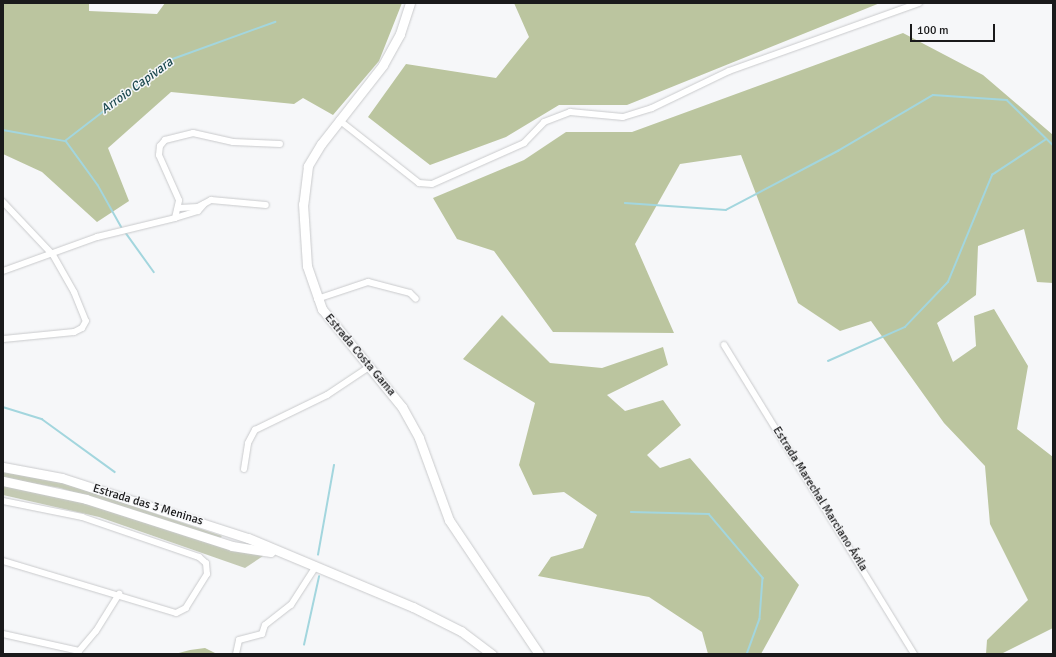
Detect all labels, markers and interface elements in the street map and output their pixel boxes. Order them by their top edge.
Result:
scale bar [912,16,997,42]
text: 100 m [917,23,949,38]
water label: Arroio Capivara [98,55,176,117]
street label: Estrada Costa Gama [321,311,399,399]
street label: Estrada Marechal Marciano Ávila [769,424,871,574]
street label: Estrada das 3 Meninas [91,481,205,529]

